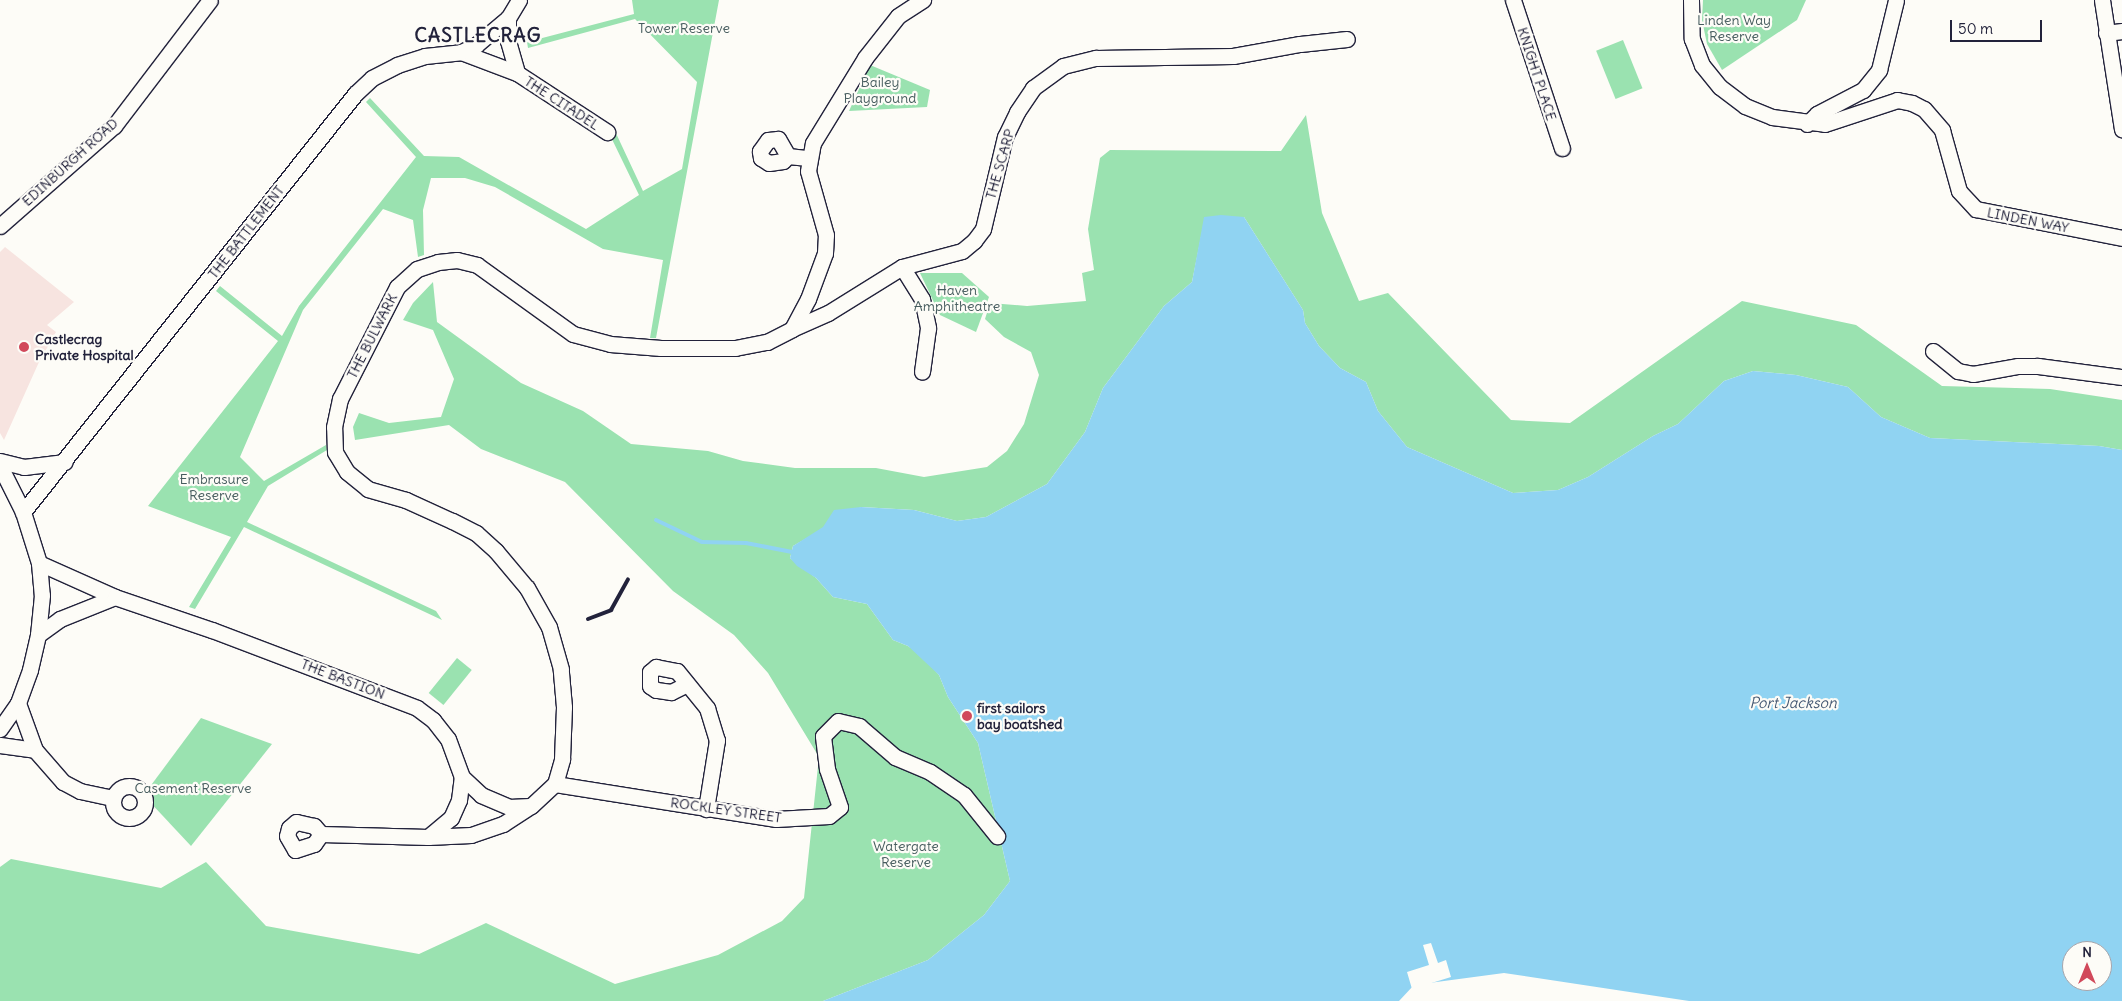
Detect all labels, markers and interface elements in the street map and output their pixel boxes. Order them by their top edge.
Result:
scale bar [1952,10,2044,42]
park label: Linden Way Reserve [1697,12,1771,44]
text: 50 m [1958,19,1993,38]
park label: Tower Reserve [638,20,730,36]
district label: CASTLECRAG [413,25,543,47]
street label: KNIGHT PLACE [1514,25,1560,123]
street label: THE CITADEL [521,73,603,133]
park label: Bailey Playground [843,74,917,106]
street label: EDINBURGH ROAD [19,115,121,209]
street label: THE SCARP [982,127,1018,201]
street label: THE BATTLEMENT [204,182,288,282]
street label: LINDEN WAY [1986,204,2070,236]
park label: Haven Amphitheatre [914,282,1000,314]
street label: THE BULWARK [343,291,401,381]
place label: Castlecrag Private Hospital [35,331,134,364]
marker: Castlecrag Private Hospital [17,340,31,354]
park label: Embrasure Reserve [179,471,249,504]
street label: THE BASTION [299,655,387,703]
water label: Port Jackson [1749,694,1837,712]
place label: first sailors bay boatshed [977,700,1062,732]
marker: first sailors bay boatshed [961,710,973,722]
park label: Casement Reserve [135,780,251,796]
street label: ROCKLEY STREET [669,794,783,826]
park label: Watergate Reserve [873,838,939,870]
north arrow [2062,941,2112,991]
text: N [2082,943,2092,961]

